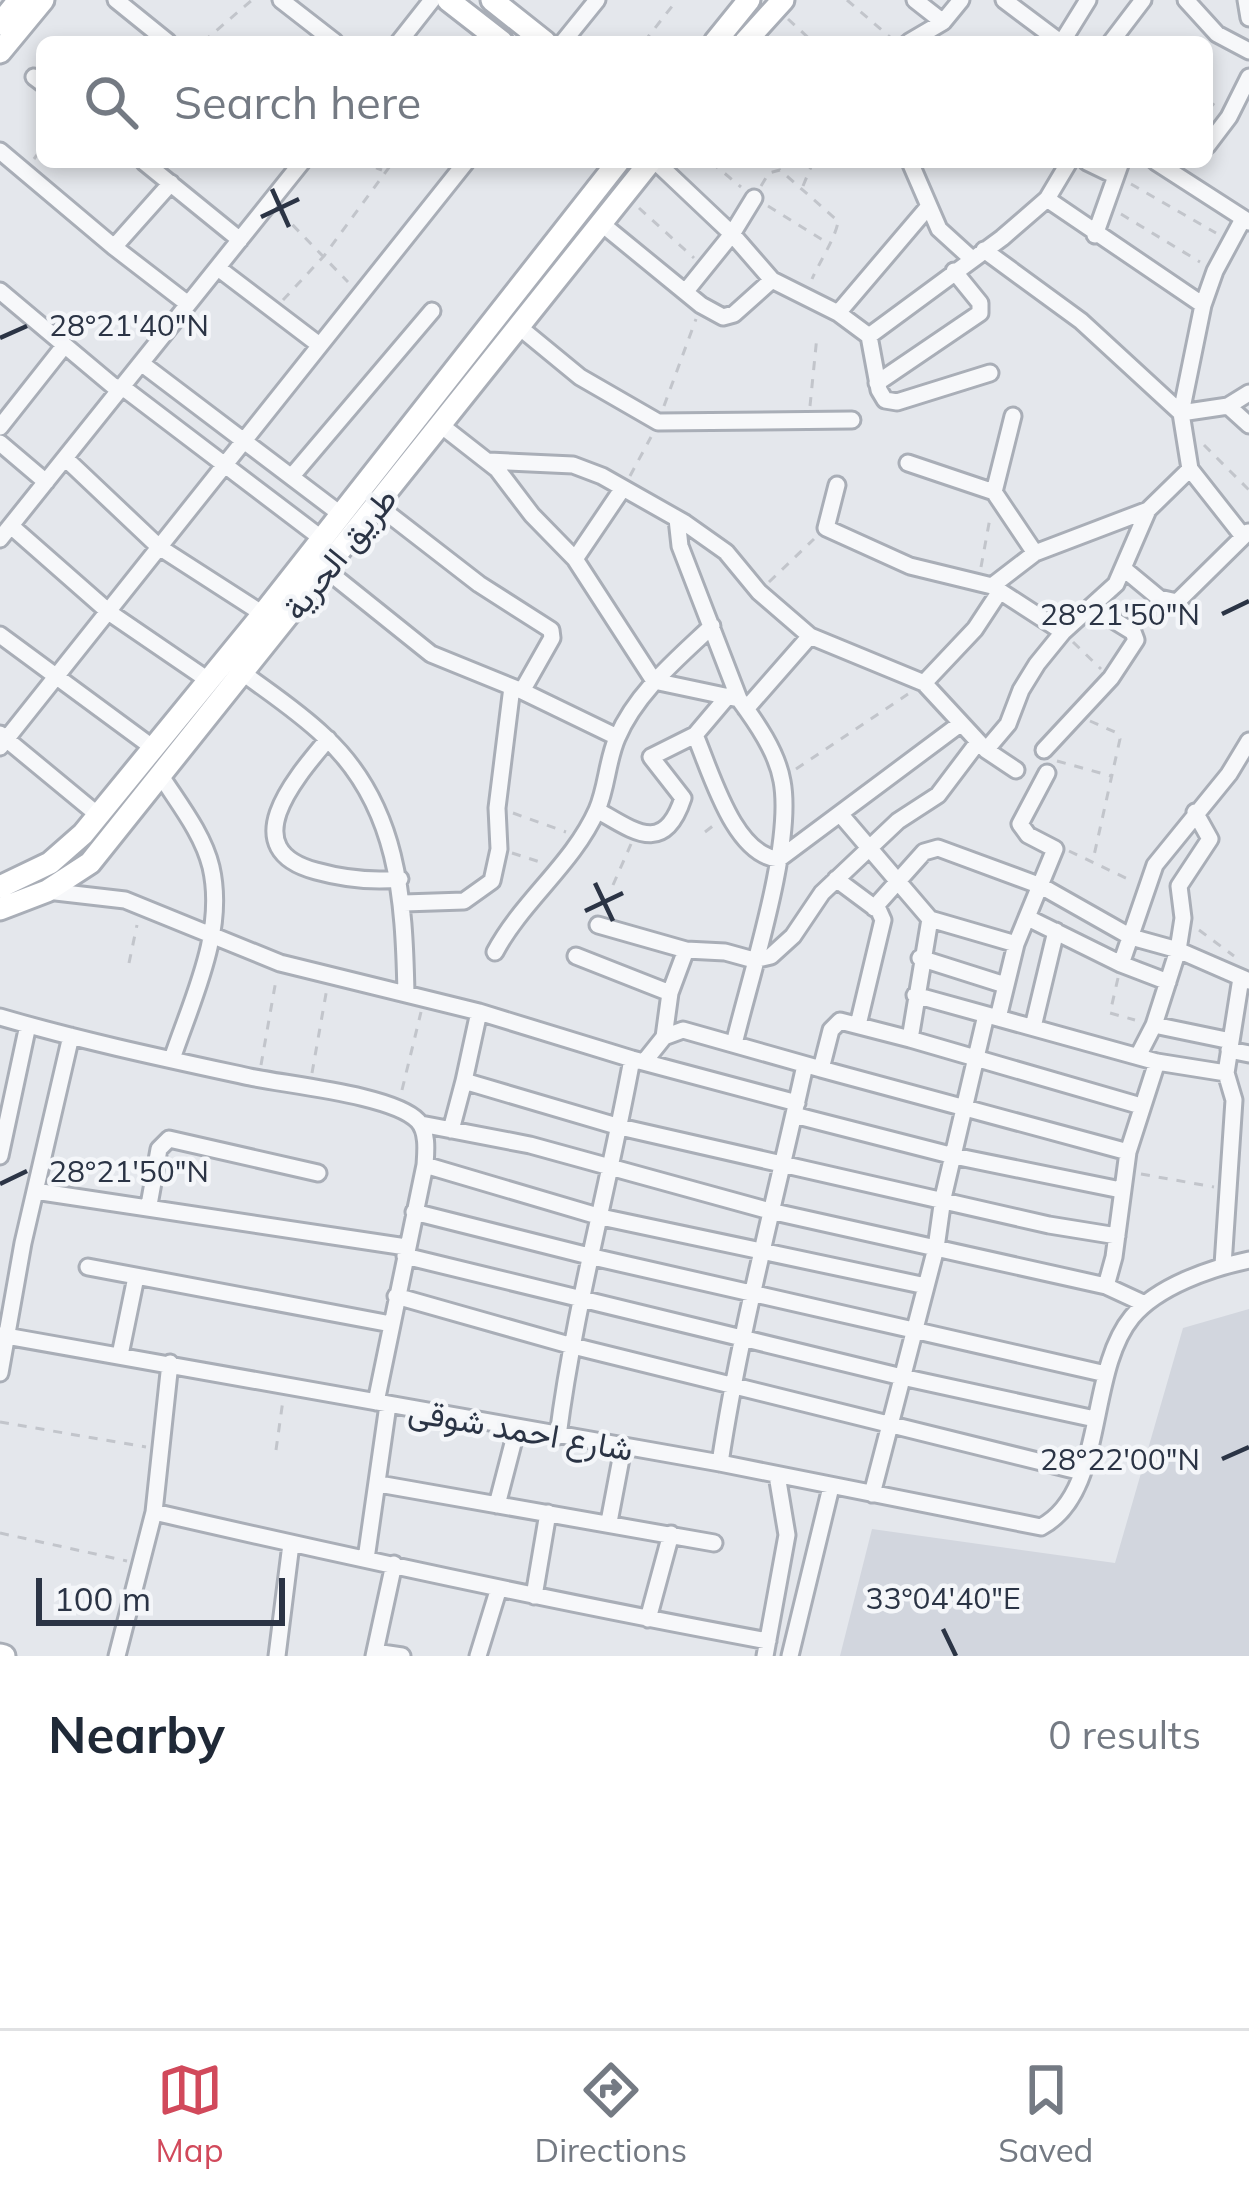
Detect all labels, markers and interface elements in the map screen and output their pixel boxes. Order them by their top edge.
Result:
search box [36,36,1213,168]
icon: search [78,69,144,135]
text: Search here [174,74,421,130]
text: 28°21'40"N [49,306,209,344]
street label: طريق الحرية [273,479,406,628]
text: 28°21'50"N [1040,595,1200,633]
text: 28°21'50"N [49,1152,209,1190]
street label: شارع احمد شوقى [405,1389,636,1472]
text: 28°22'00"N [1040,1440,1200,1478]
scale bar [36,1572,285,1625]
text: 100 m [54,1578,151,1619]
text: 33°04'40"E [865,1579,1021,1617]
text: Nearby [48,1702,225,1766]
text: 0 results [1048,1710,1201,1759]
tab: Map [156,2057,223,2170]
tab: Directions [535,2057,687,2170]
tab: Saved [998,2057,1093,2170]

